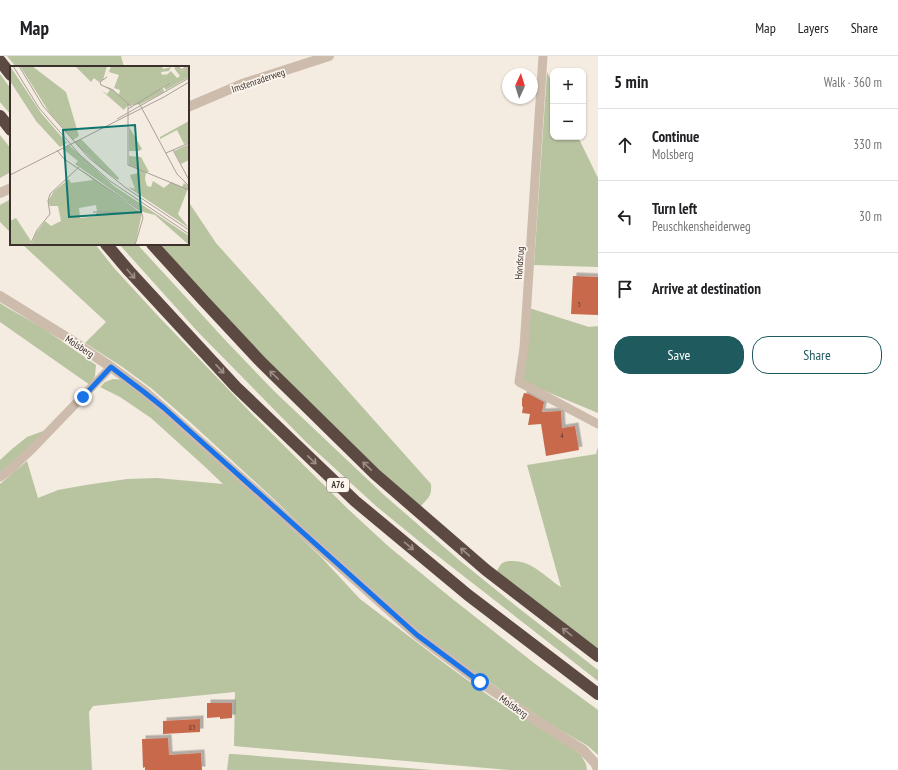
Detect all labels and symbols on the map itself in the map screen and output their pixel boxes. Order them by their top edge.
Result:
street label: Imstenraderweg [230,65,287,96]
inset map [10,66,189,245]
north arrow [502,68,538,104]
street label: Hondsrug [512,246,527,280]
one-way arrow [127,268,136,279]
house number: 3 [577,299,581,309]
street label: Molsberg [63,332,97,361]
one-way arrow [215,364,224,374]
one-way arrow [269,371,279,380]
route end [74,388,92,406]
house number: 4 [560,430,564,440]
one-way arrow [307,455,317,465]
one-way arrow [362,461,372,471]
road number: A76 [327,478,349,492]
one-way arrow [404,542,415,551]
one-way arrow [460,547,470,556]
one-way arrow [562,628,573,636]
route start [471,673,489,691]
street label: Molsberg [497,692,531,721]
house number: 83 [188,722,196,732]

